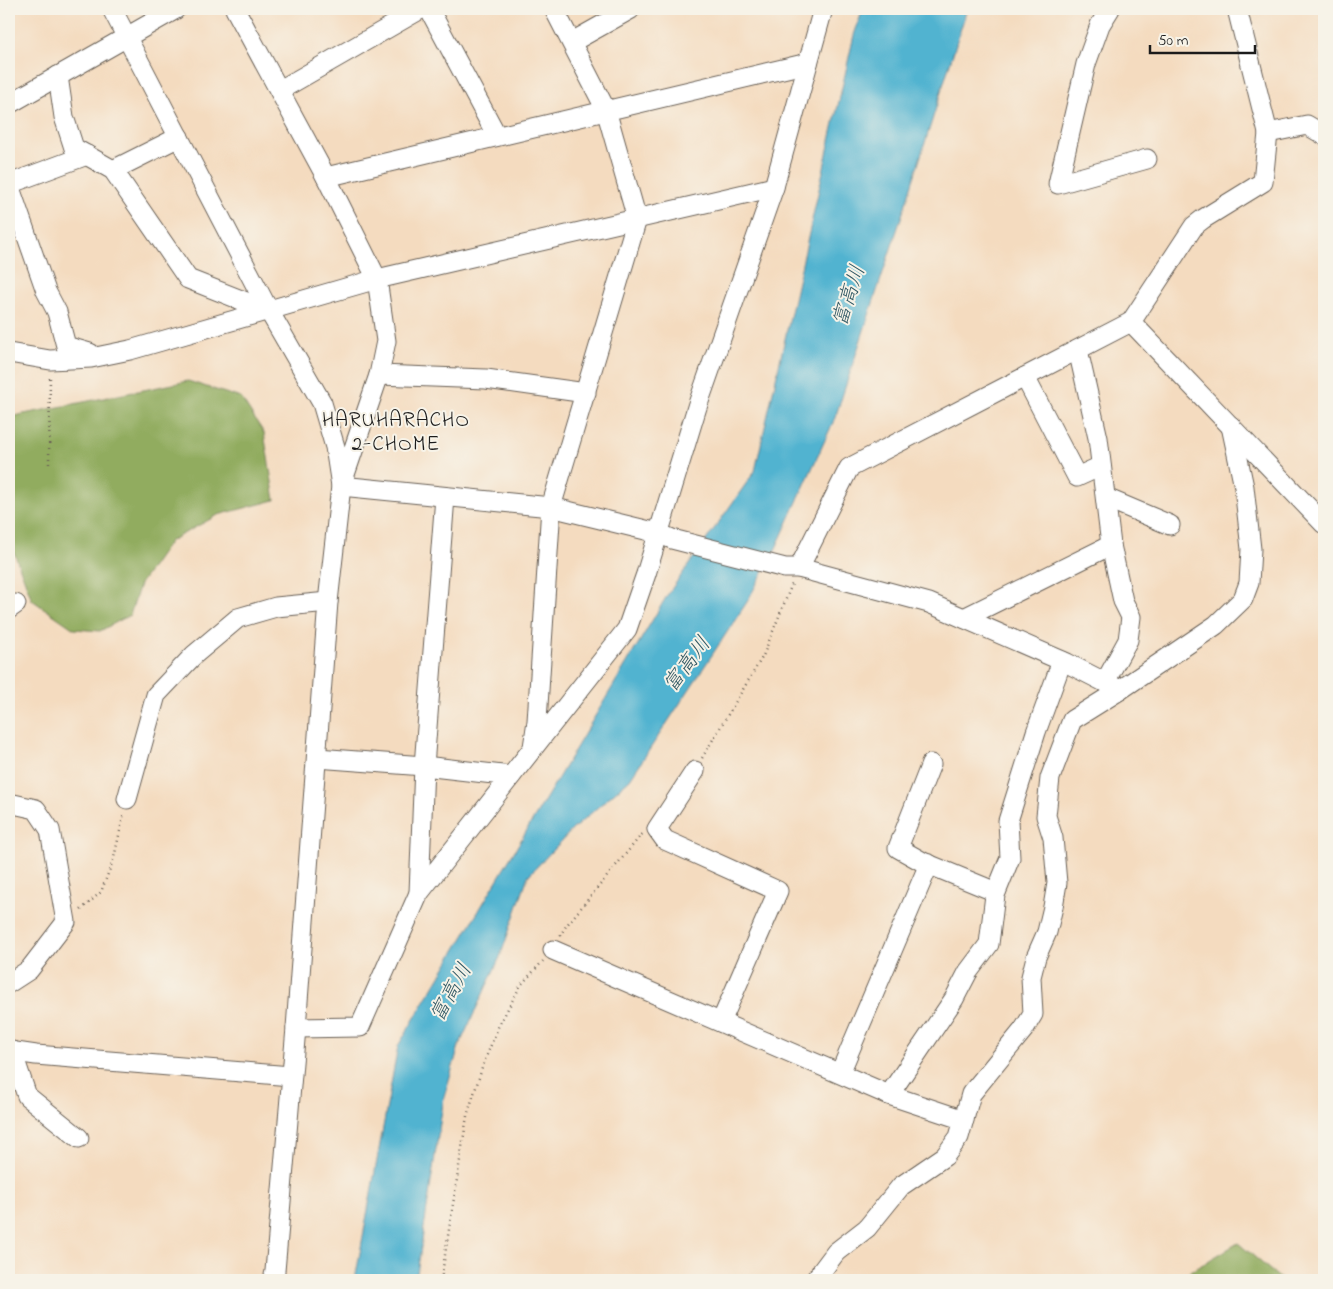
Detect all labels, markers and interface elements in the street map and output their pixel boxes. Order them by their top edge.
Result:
scale bar [1150,22,1256,54]
text: 50 m [1158,30,1189,52]
water label: 富高川 [826,261,874,331]
district label: HARUHARACHO 2-CHOME [322,406,470,460]
water label: 富高川 [657,631,719,699]
water label: 富高川 [424,958,480,1028]

